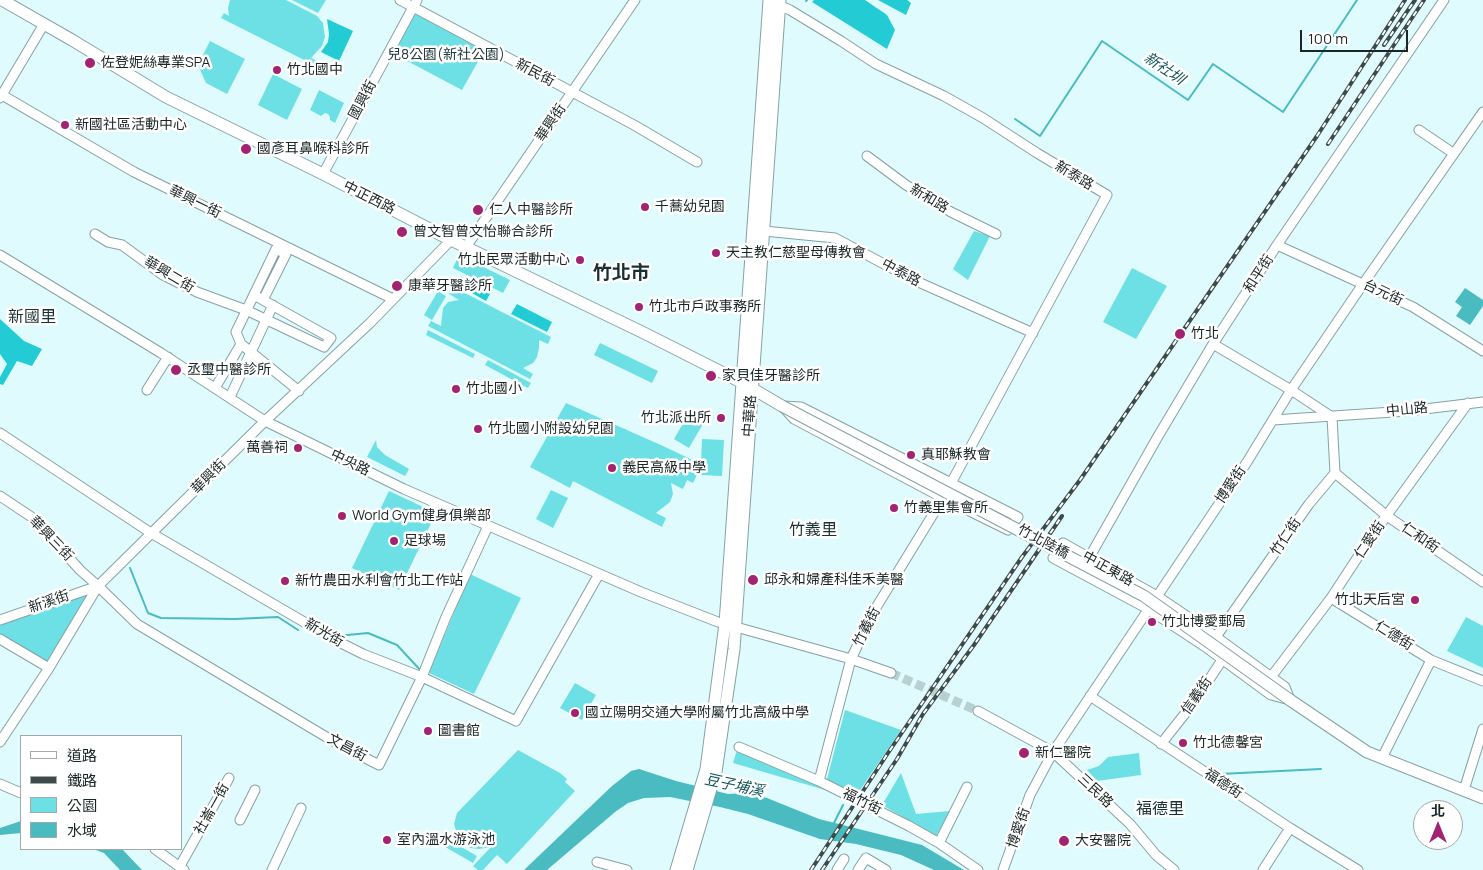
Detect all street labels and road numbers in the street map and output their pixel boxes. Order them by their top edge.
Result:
street label: 新民街 [513,56,557,90]
street label: 國興街 [346,78,380,122]
street label: 華興街 [532,101,570,145]
street label: 新泰路 [1052,158,1096,194]
street label: 中正西路 [340,178,398,218]
street label: 新和路 [907,181,951,217]
street label: 華興一街 [166,182,224,222]
street label: 和平街 [1241,252,1277,296]
street label: 華興二街 [141,253,197,297]
street label: 中泰路 [879,256,923,290]
street label: 台元街 [1360,277,1406,309]
street label: 中華路 [740,394,760,438]
street label: 中山路 [1385,399,1429,421]
street label: 中央路 [327,446,373,480]
street label: 華興街 [188,456,230,498]
street label: 博愛街 [1212,463,1250,507]
street label: 華興三街 [26,513,76,565]
street label: 竹仁街 [1267,515,1305,559]
street label: 仁愛街 [1351,518,1389,562]
street label: 仁和街 [1398,519,1442,557]
street label: 竹北陸橋 [1014,521,1072,563]
street label: 中正東路 [1079,548,1137,590]
street label: 新溪街 [26,587,72,617]
street label: 竹義街 [850,604,884,650]
street label: 新光街 [302,615,346,651]
street label: 仁德街 [1372,618,1416,654]
street label: 信義街 [1178,674,1216,718]
street label: 文昌街 [325,731,369,765]
street label: 福德街 [1201,766,1245,802]
street label: 三民路 [1074,771,1116,811]
street label: 社崙一街 [191,780,233,838]
street label: 福竹街 [839,785,885,819]
street label: 博愛街 [1004,805,1034,851]

